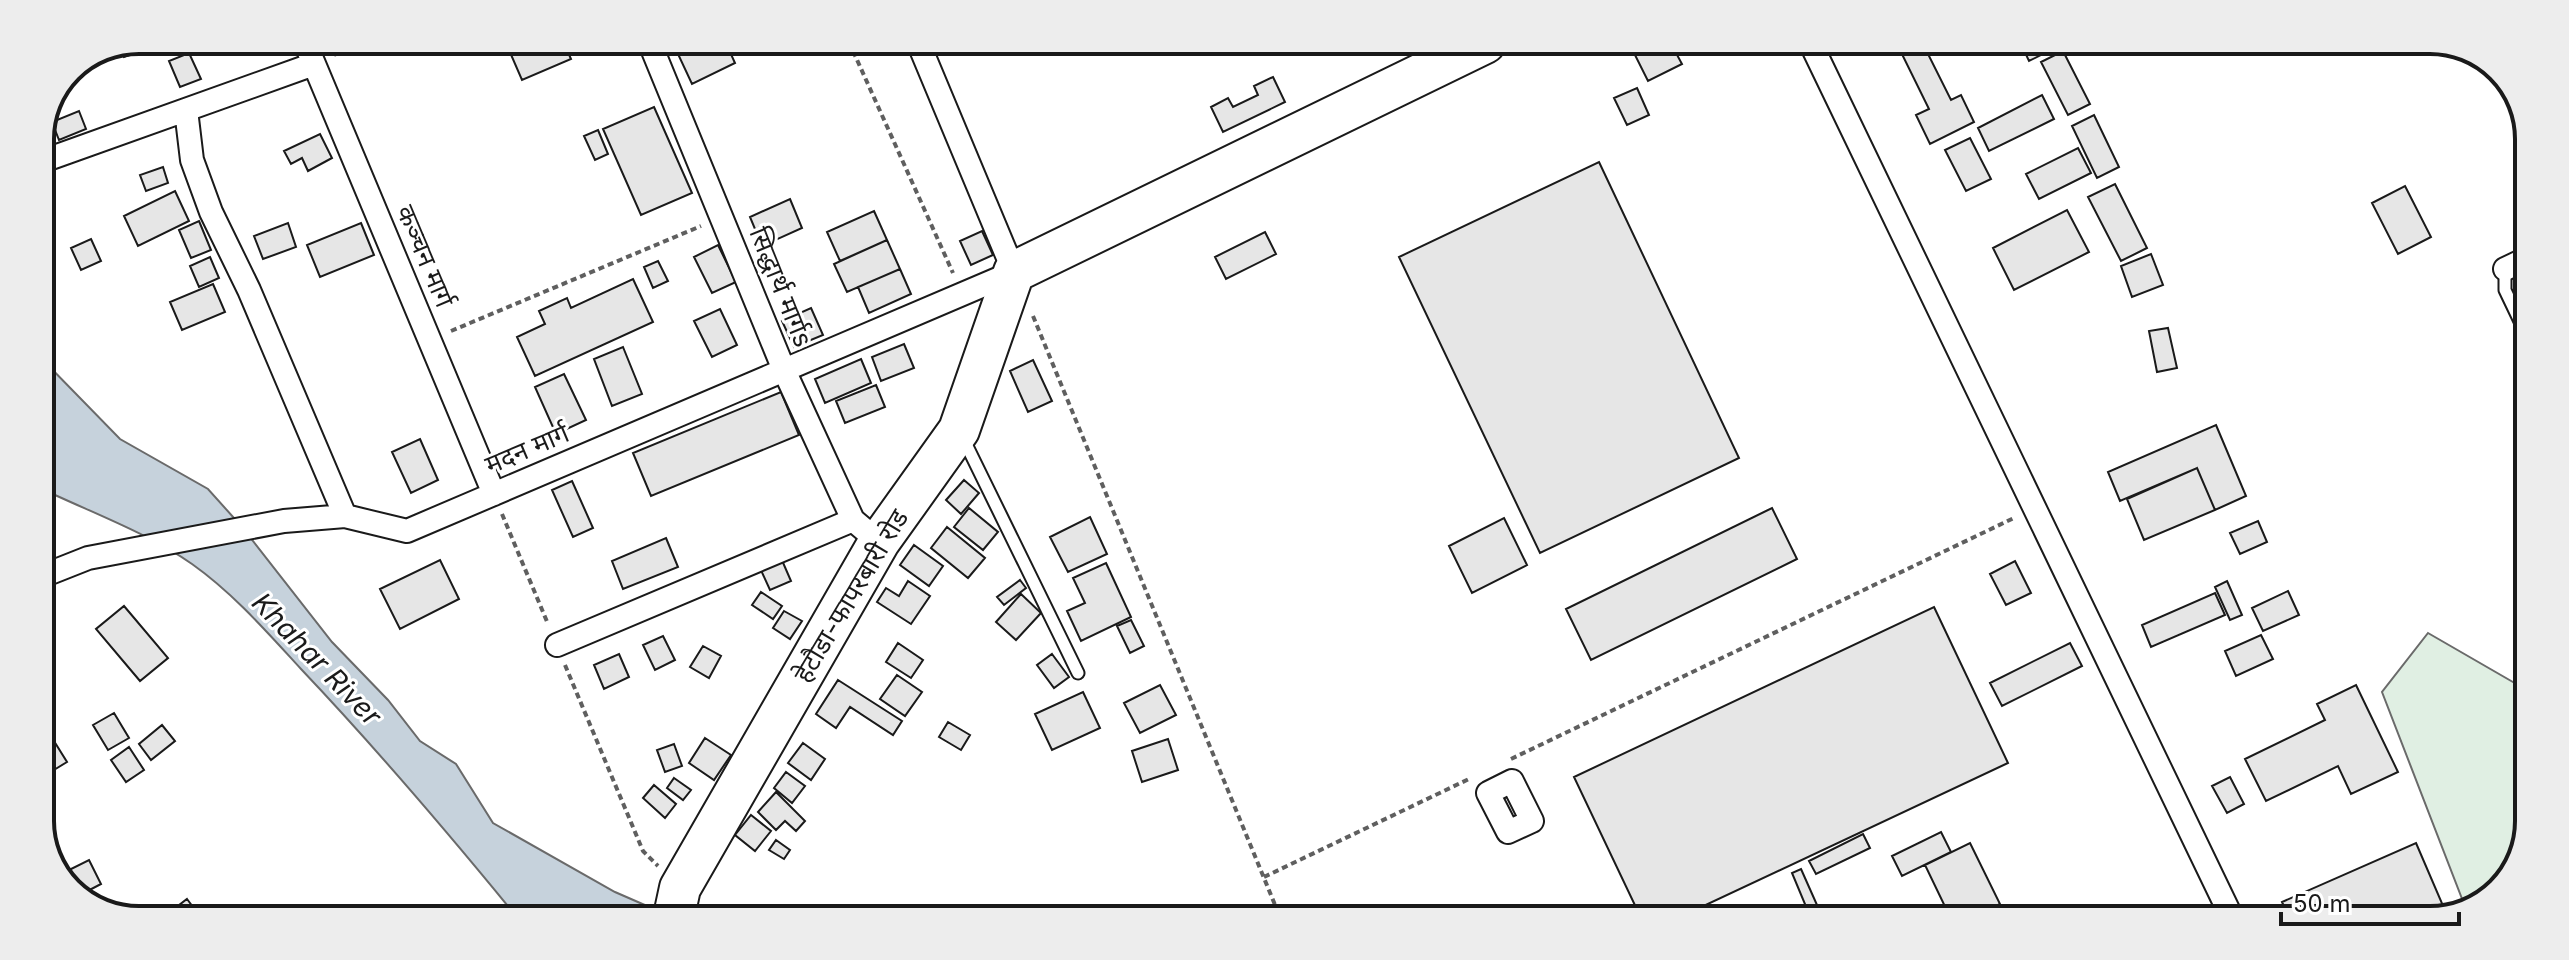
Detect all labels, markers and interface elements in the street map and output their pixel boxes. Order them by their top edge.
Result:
street label: कञ्चन मार्ग [390,200,461,312]
street label: सिद्धार्थ मार्गs [743,222,820,351]
street label: मदन मार्ग [480,417,574,480]
street label: हेटौडा-फापरबारी रोड [787,503,915,688]
water label: Khahar River [245,586,390,733]
scale bar [2281,876,2459,926]
text: 50 m [2293,889,2351,918]

